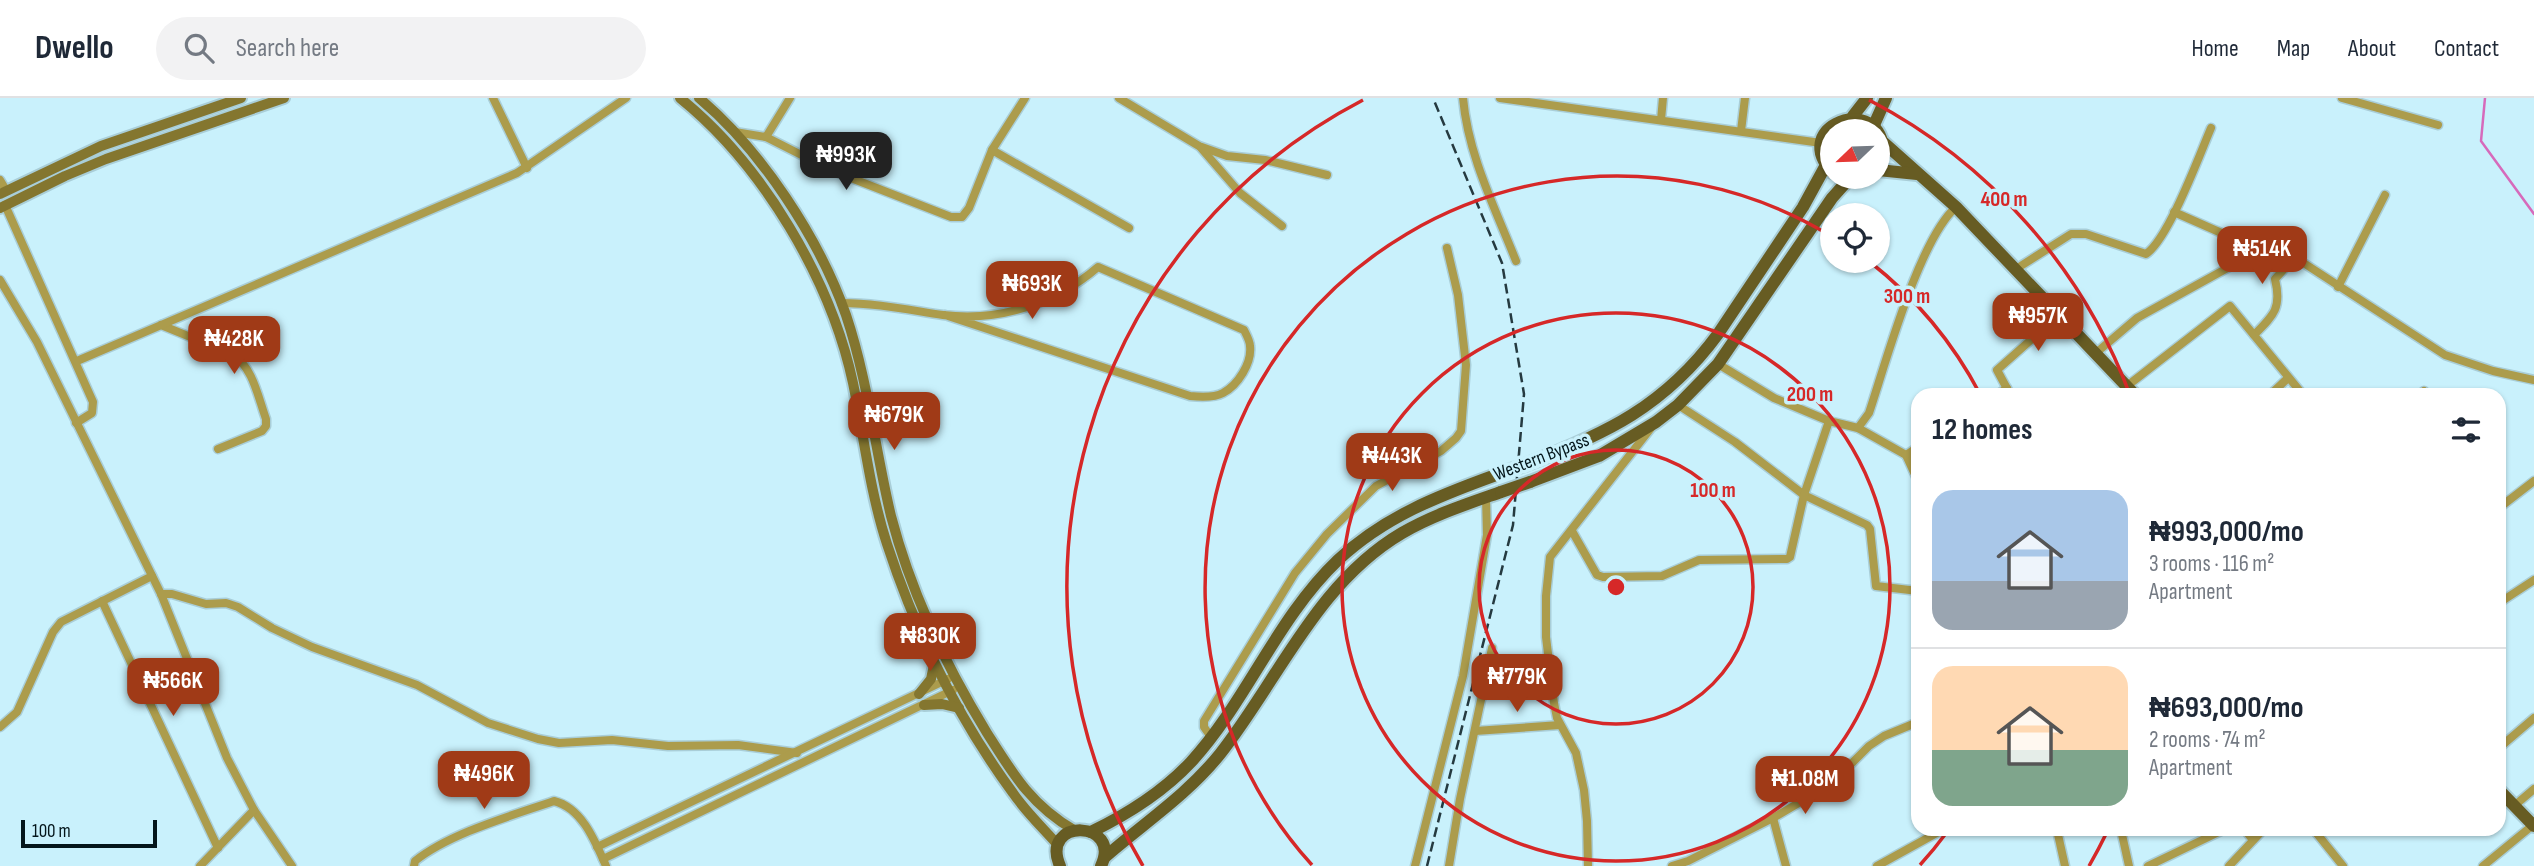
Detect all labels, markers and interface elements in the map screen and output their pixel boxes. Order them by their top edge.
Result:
search box [156,17,646,80]
text: Dwello [35,28,114,68]
icon: search [180,29,218,67]
text: Search here [236,33,339,64]
text: Home [2191,34,2239,63]
text: Map [2277,34,2310,63]
text: About [2348,34,2396,63]
text: Contact [2434,34,2499,63]
north arrow [1820,119,1890,189]
map controls [1820,119,1890,273]
pin: ₦993K [797,132,895,192]
text: ₦993K [816,141,876,169]
text: 400 m [1981,187,2027,212]
button: locate [1820,203,1890,273]
pin: ₦514K [2213,226,2311,286]
text: ₦514K [2233,235,2291,263]
pin: ₦693K [983,262,1081,321]
text: ₦693K [1002,270,1062,298]
text: 300 m [1884,284,1930,309]
pin: ₦957K [1989,294,2087,353]
text: ₦957K [2008,302,2068,330]
pin: ₦428K [185,316,283,376]
text: ₦428K [204,325,264,353]
text: 200 m [1787,382,1833,407]
pin: ₦679K [845,392,943,452]
text: ₦679K [864,401,924,429]
icon: filters [2447,411,2485,449]
text: 12 homes [1932,412,2033,448]
street label: Western Bypass [1490,429,1593,486]
pin: ₦443K [1343,434,1441,493]
text: ₦443K [1362,442,1422,470]
text: 100 m [1690,478,1736,503]
text: ₦993,000/mo [2149,514,2304,550]
icon: home [1988,518,2072,602]
text: 3 rooms · 116 m² [2149,550,2274,578]
centre of rings [1604,575,1628,599]
text: Apartment [2149,578,2233,606]
pin: ₦830K [881,614,979,673]
text: ₦830K [900,622,960,650]
pin: ₦779K [1468,654,1566,714]
pin: ₦566K [124,658,222,718]
text: ₦779K [1487,663,1547,691]
text: ₦566K [143,667,203,695]
text: ₦693,000/mo [2149,690,2304,726]
icon: home [1988,694,2072,778]
text: 2 rooms · 74 m² [2149,726,2266,754]
pin: ₦496K [435,752,533,811]
text: Apartment [2149,754,2233,782]
pin: ₦1.08M [1748,756,1862,816]
text: ₦496K [454,760,514,788]
text: ₦1.08M [1771,765,1839,793]
scale bar [21,817,158,849]
text: 100 m [32,820,71,843]

